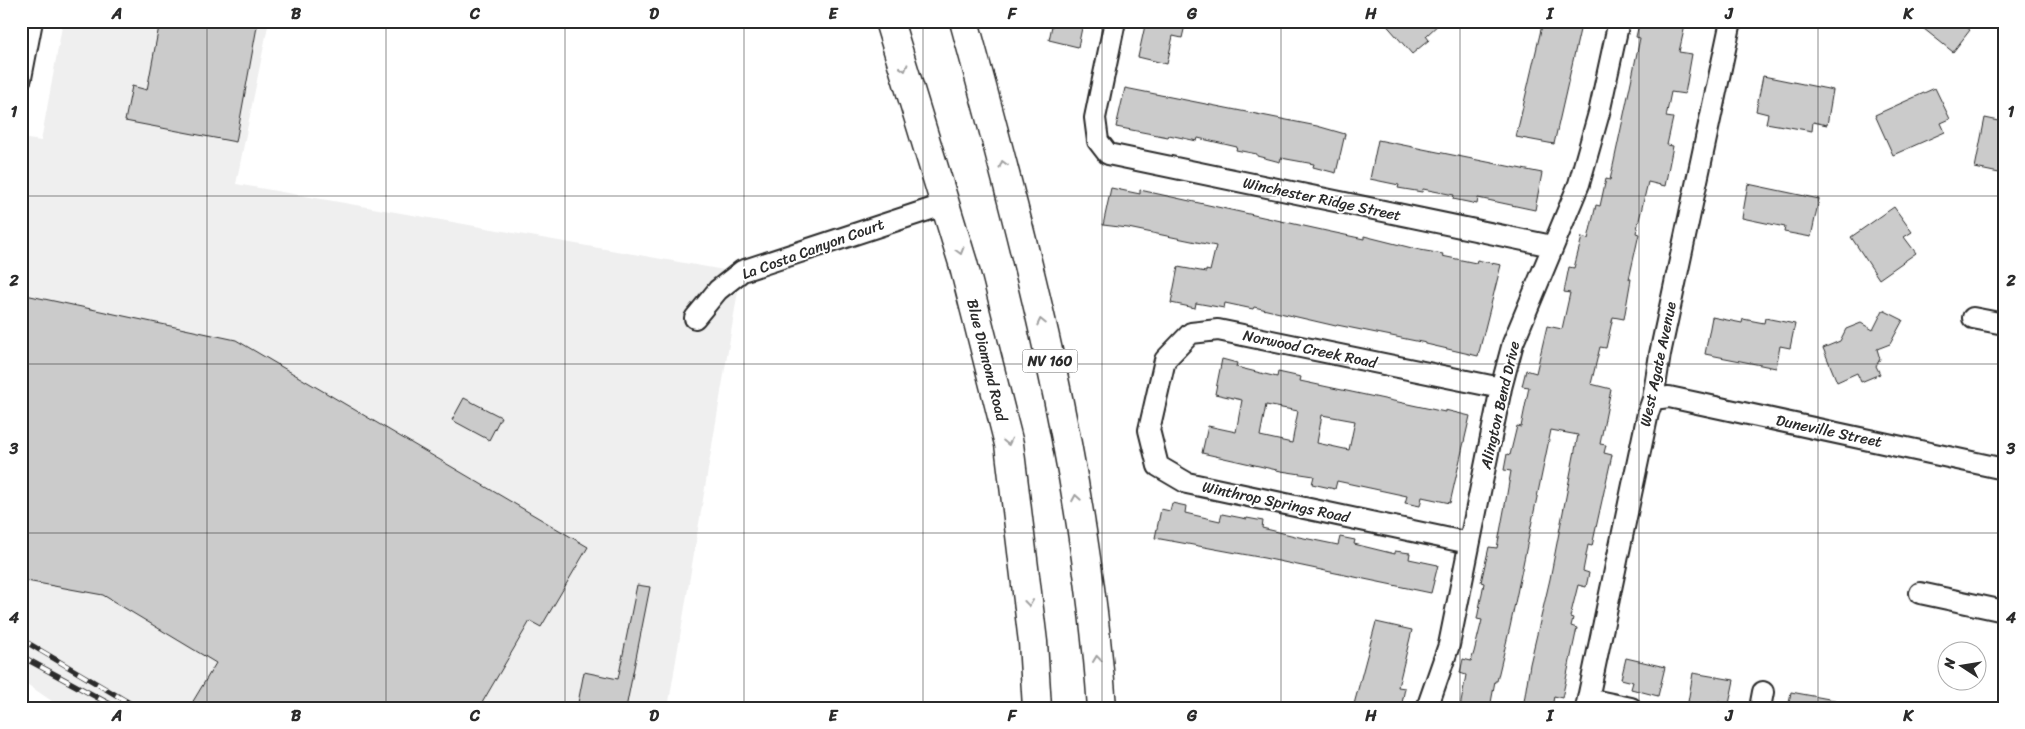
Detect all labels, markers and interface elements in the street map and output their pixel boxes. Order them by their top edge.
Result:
text: A [111,0,122,28]
text: B [291,0,302,28]
text: C [469,0,481,28]
text: D [649,0,659,28]
text: E [829,0,839,28]
text: F [1007,0,1018,28]
text: G [1186,0,1198,28]
text: H [1364,0,1377,28]
text: I [1546,0,1555,28]
text: J [1724,0,1734,28]
text: K [1902,0,1914,28]
one-way arrow [898,63,908,71]
text: 1 [11,97,18,126]
text: 1 [2008,97,2015,126]
one-way arrow [999,160,1009,168]
street label: Winchester Ridge Street [1241,170,1404,229]
street label: La Costa Canyon Court [738,211,888,287]
one-way arrow [954,246,964,254]
text: 2 [8,266,19,295]
text: 2 [2005,266,2016,295]
street label: Blue Diamond Road [959,296,1015,425]
street label: West Agate Avenue [1632,299,1684,429]
one-way arrow [1036,317,1047,326]
street label: Norwood Creek Road [1241,322,1380,376]
street label: Alington Bend Drive [1472,338,1527,473]
road number: NV 160 [1022,350,1078,372]
street label: Duneville Street [1774,407,1885,455]
text: 3 [9,434,19,463]
text: 3 [2006,434,2016,463]
one-way arrow [1002,438,1013,447]
street label: Winthrop Springs Road [1200,474,1353,531]
one-way arrow [1071,494,1082,502]
one-way arrow [1023,600,1034,608]
text: 4 [8,603,19,632]
text: 4 [2005,603,2016,632]
north arrow [1938,642,1988,692]
one-way arrow [1092,655,1103,663]
text: N [1936,656,1963,672]
text: A [111,701,122,729]
text: B [291,701,302,729]
text: C [469,701,481,729]
text: D [649,701,659,729]
text: E [829,701,839,729]
text: F [1007,701,1018,729]
text: G [1186,701,1198,729]
text: H [1364,701,1377,729]
text: I [1546,701,1555,729]
text: J [1724,701,1734,729]
text: K [1902,701,1914,729]

